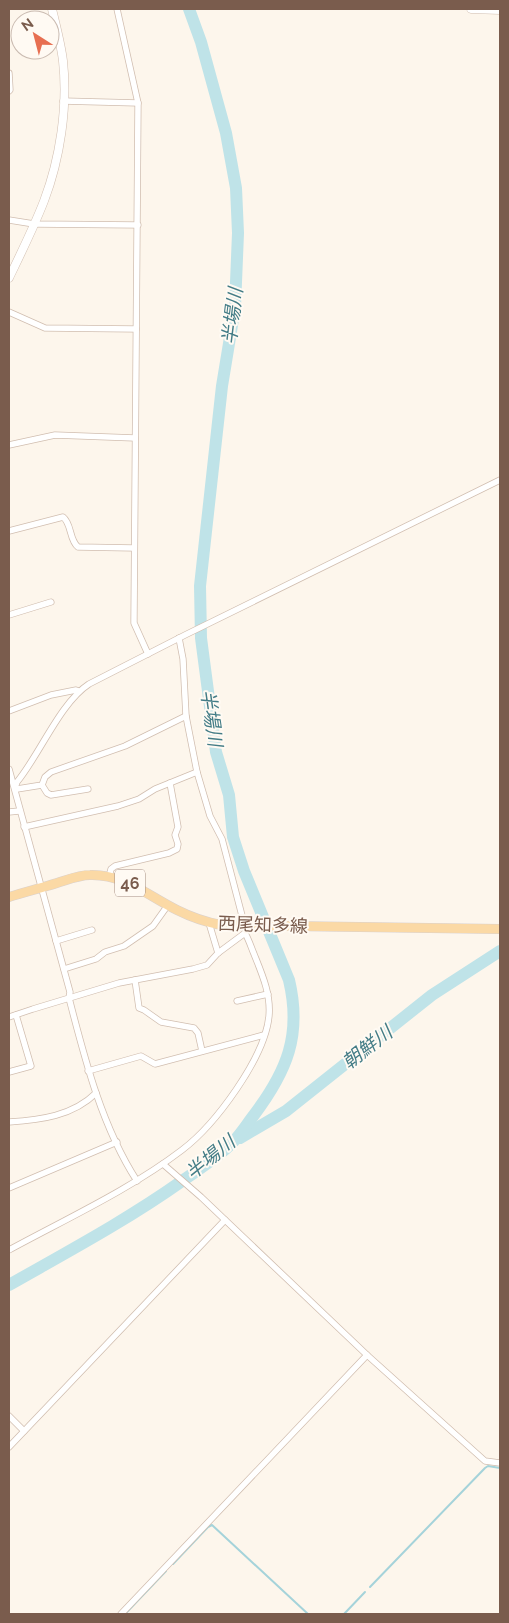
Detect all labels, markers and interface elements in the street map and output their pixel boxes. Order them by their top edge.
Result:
north arrow [10,10,60,60]
text: N [18,15,36,34]
water label: 半場川 [218,284,247,346]
water label: 半場川 [197,688,227,750]
road number: 46 [115,870,145,896]
street label: 西尾知多線 [218,912,308,937]
water label: 朝鮮川 [338,1020,398,1073]
water label: 半場川 [181,1129,241,1183]

